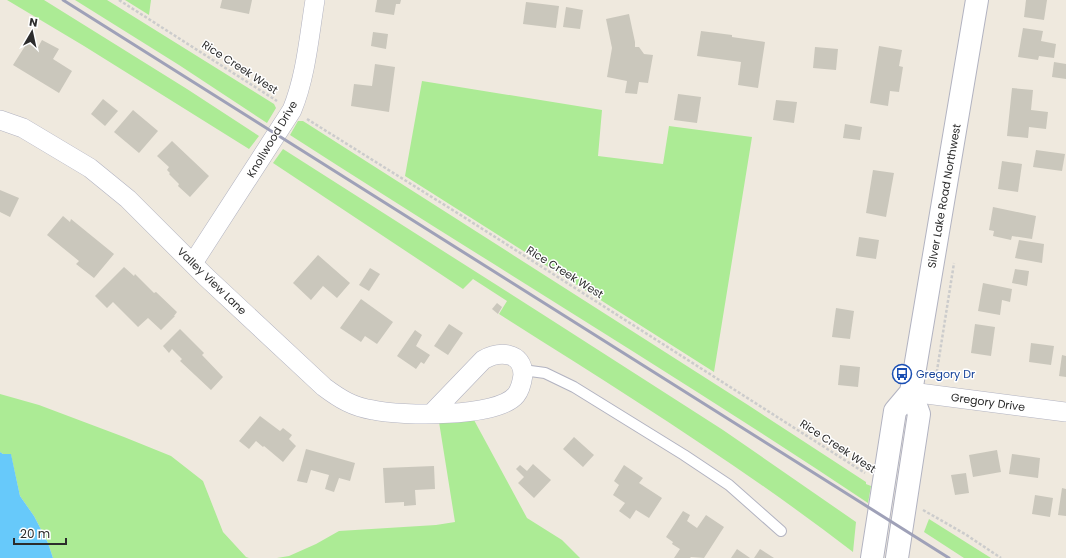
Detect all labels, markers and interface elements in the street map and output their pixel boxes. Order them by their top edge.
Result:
north arrow [12,12,52,52]
text: N [28,14,39,31]
street label: Rice Creek West [199,36,281,98]
street label: Knollwood Drive [243,97,301,180]
street label: Silver Lake Road Northwest [923,122,965,270]
street label: Rice Creek West [523,242,607,302]
street label: Valley View Lane [174,244,250,319]
bus stop icon: Gregory Dr [891,363,913,385]
place label: Gregory Dr [916,366,975,382]
street label: Gregory Drive [950,389,1026,415]
street label: Rice Creek West [797,415,879,477]
scale bar [14,520,66,546]
text: 20 m [20,525,50,542]

